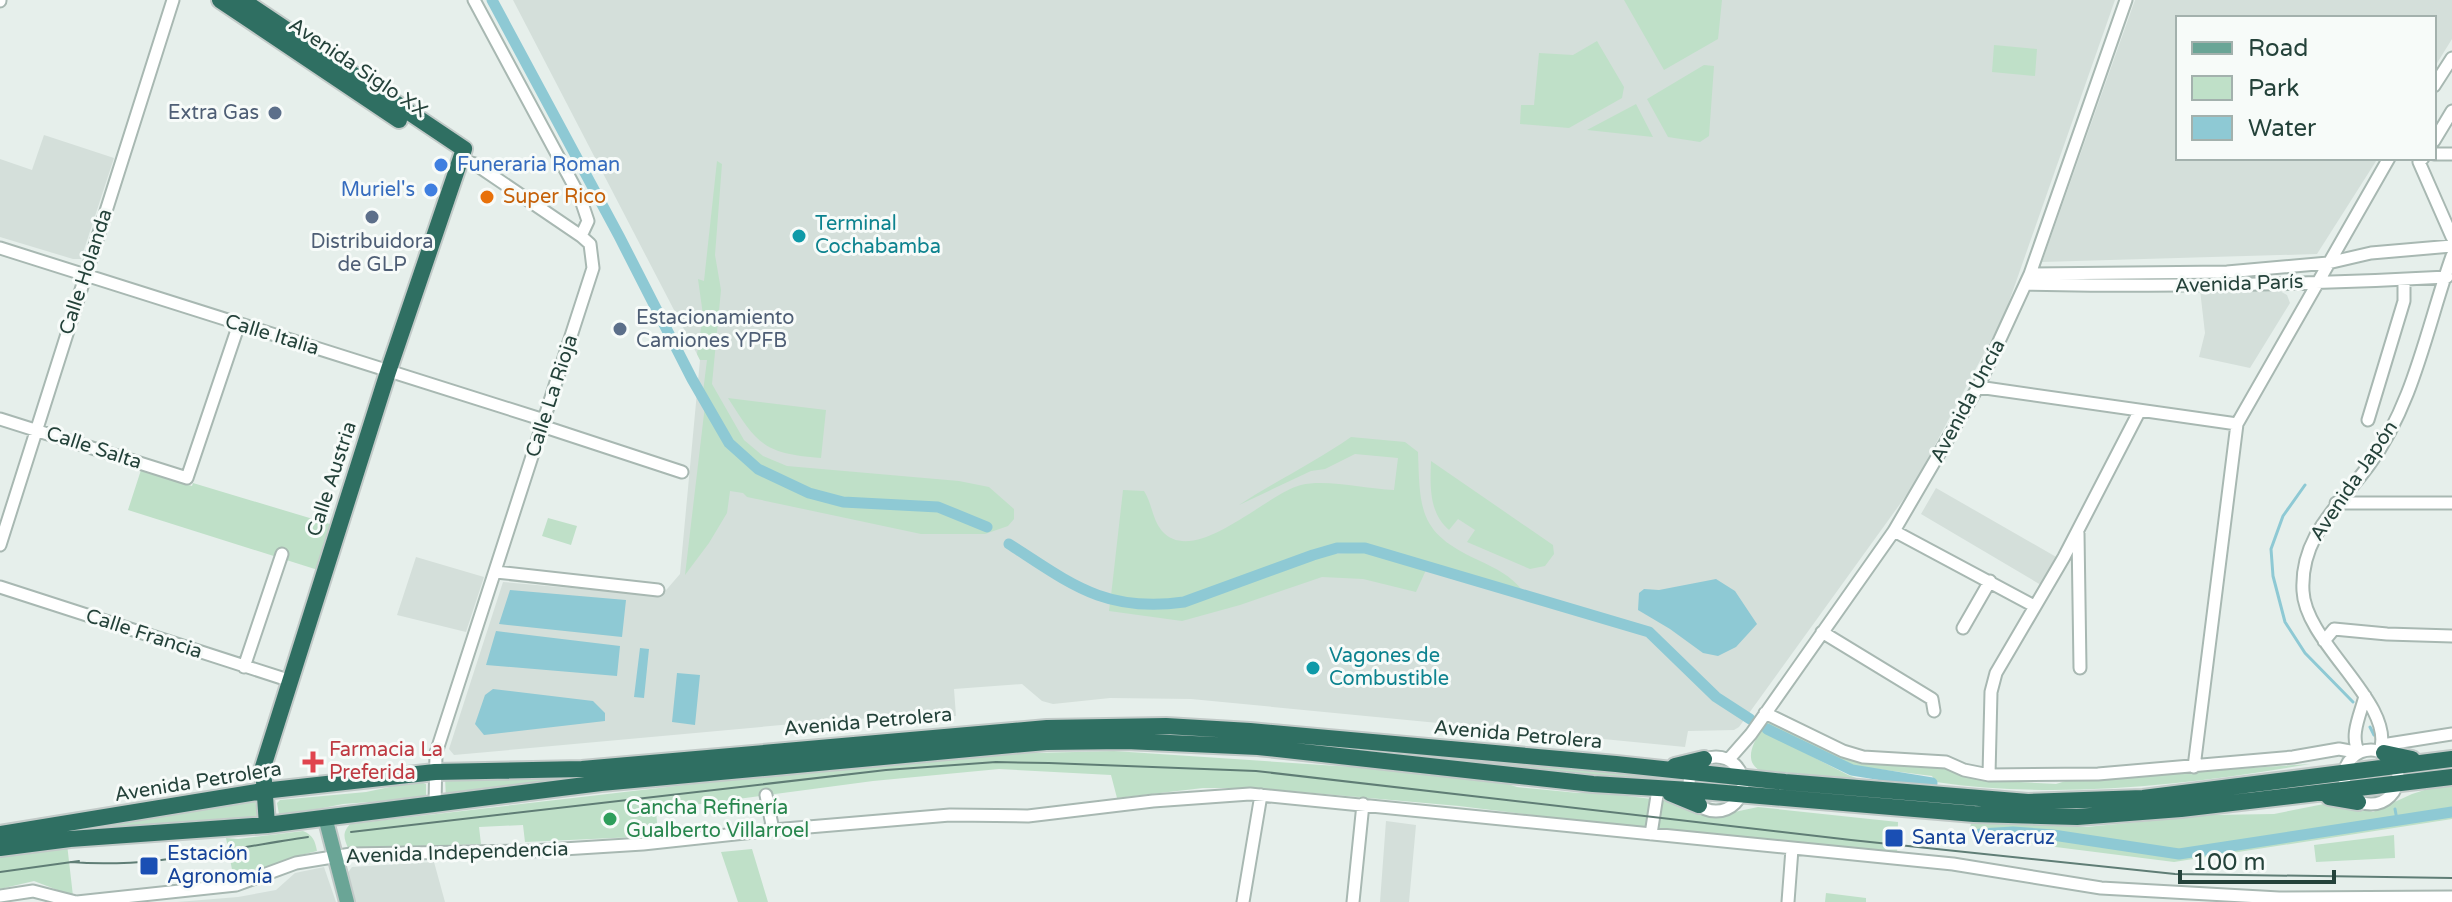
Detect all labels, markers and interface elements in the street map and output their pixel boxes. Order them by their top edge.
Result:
street label: Avenida Siglo XX [284,13,432,123]
legend [2176,16,2436,160]
text: Road [2248,34,2308,63]
text: Park [2248,74,2299,103]
place label: Extra Gas [168,101,259,125]
marker: Extra Gas [266,104,284,122]
text: Water [2248,114,2317,143]
place label: Funeraria Roman [457,153,620,177]
marker: Funeraria Roman [432,156,450,174]
place label: Muriel's [341,178,415,202]
marker: Muriel's [422,181,440,199]
place label: Super Rico [503,185,606,209]
marker: Super Rico [478,188,496,206]
street label: Calle Holanda [54,206,118,338]
marker: Distribuidora de GLP [363,208,381,226]
place label: Terminal Cochabamba [815,212,941,259]
marker: Terminal Cochabamba [790,227,808,245]
place label: Distribuidora de GLP [310,230,434,277]
street label: Avenida París [2174,270,2304,298]
place label: Estacionamiento Camiones YPFB [636,306,795,353]
street label: Calle Italia [222,309,322,361]
marker: Estacionamiento Camiones YPFB [611,320,629,338]
street label: Calle La Rioja [521,332,583,460]
street label: Avenida Uncía [1925,335,2011,467]
street label: Avenida Japón [2305,416,2403,546]
street label: Calle Austria [302,418,362,540]
street label: Calle Salta [43,421,145,475]
street label: Calle Francia [83,604,205,664]
place label: Vagones de Combustible [1329,644,1449,691]
marker: Vagones de Combustible [1304,659,1322,677]
street label: Avenida Petrolera [783,703,953,741]
street label: Avenida Petrolera [1433,716,1603,754]
place label: Farmacia La Preferida [329,738,443,785]
marker: Farmacia La Preferida [304,753,322,771]
street label: Avenida Petrolera [113,757,283,807]
place label: Cancha Refinería Gualberto Villarroel [626,796,809,843]
marker: Cancha Refinería Gualberto Villarroel [601,810,619,828]
place label: Santa Veracruz [1912,826,2055,850]
marker: Santa Veracruz [1883,827,1905,849]
scale bar [2180,834,2334,884]
street label: Avenida Independencia [345,837,569,869]
place label: Estación Agronomía [167,842,273,889]
text: 100 m [2192,848,2266,877]
marker: Estación Agronomía [138,855,160,877]

